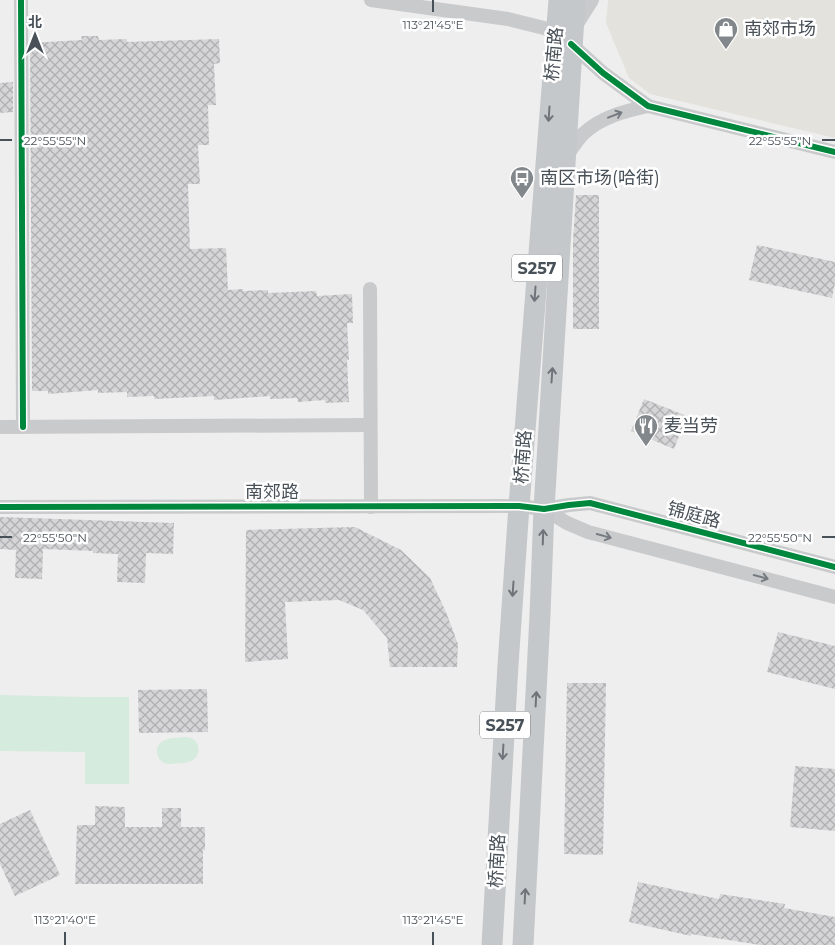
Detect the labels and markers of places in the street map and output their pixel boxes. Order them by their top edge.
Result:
shop icon: 南郊市场 [713,16,739,50]
place label: 南郊市场 [744,18,816,40]
bus stop icon: 南区市场(哈街) [509,165,535,199]
place label: 南区市场(哈街) [540,167,660,189]
restaurant icon: 麦当劳 [633,413,659,447]
place label: 麦当劳 [664,415,718,437]

